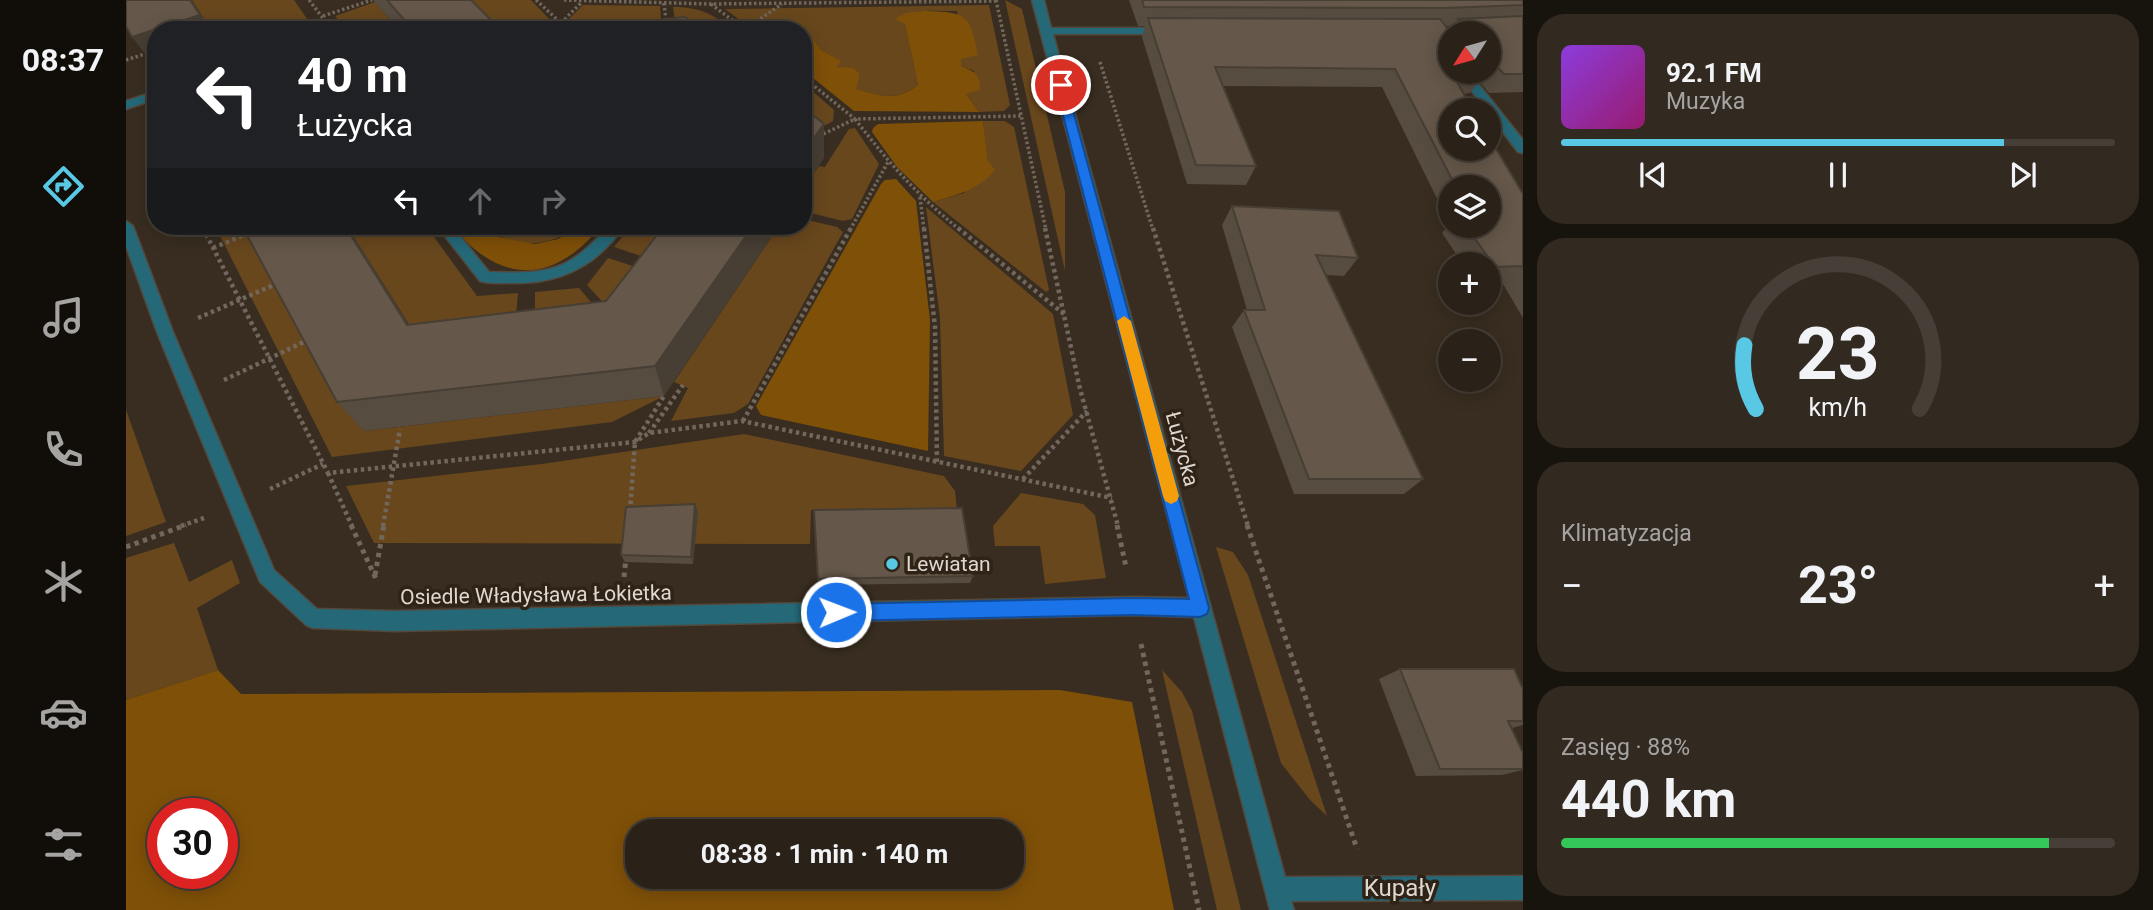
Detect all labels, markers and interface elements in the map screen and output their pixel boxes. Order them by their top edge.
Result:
north arrow [1438,21,1502,84]
map controls [1438,21,1501,392]
text: 08:37 [22,41,104,79]
text: 40 m [297,47,408,104]
icon: left [182,49,273,140]
pin [1031,55,1091,115]
text: 92.1 FM [1666,58,1762,88]
icon: arrive [1042,66,1080,104]
text: Muzyka [1666,88,1745,115]
button: search [1438,98,1501,161]
text: Łużycka [297,106,413,144]
icon: previous [1634,156,1672,194]
icon: pause [1819,156,1857,194]
icon: next [2004,156,2042,194]
icon: directions [39,162,88,211]
button: layers [1438,175,1501,238]
icon: left [388,182,426,220]
icon: ahead [461,182,499,220]
icon: right [534,182,572,220]
button: + [1438,252,1501,315]
icon: music [39,293,88,342]
text: 23 [1796,311,1880,397]
button: − [1438,329,1501,392]
text: km/h [1809,393,1867,422]
street label: Łużycka [1161,409,1203,489]
icon: phone [39,425,88,474]
text: Klimatyzacja [1561,520,1692,547]
place label: Lewiatan [906,552,991,576]
text: 23° [1798,555,1878,616]
marker: Lewiatan [884,556,900,572]
icon: climate [39,557,88,606]
text: − [1561,564,1583,608]
text: + [2093,564,2115,608]
position arrow [799,575,873,649]
street label: Osiedle Władysława Łokietka [400,581,672,609]
icon: car [39,688,88,737]
text: Zasięg · 88% [1561,734,1690,761]
text: 440 km [1561,769,1736,830]
speed limit sign: 30 [147,798,238,889]
icon: filters [39,820,88,869]
text: 08:38 · 1 min · 140 m [701,839,948,869]
street label: Kupały [1364,874,1437,902]

